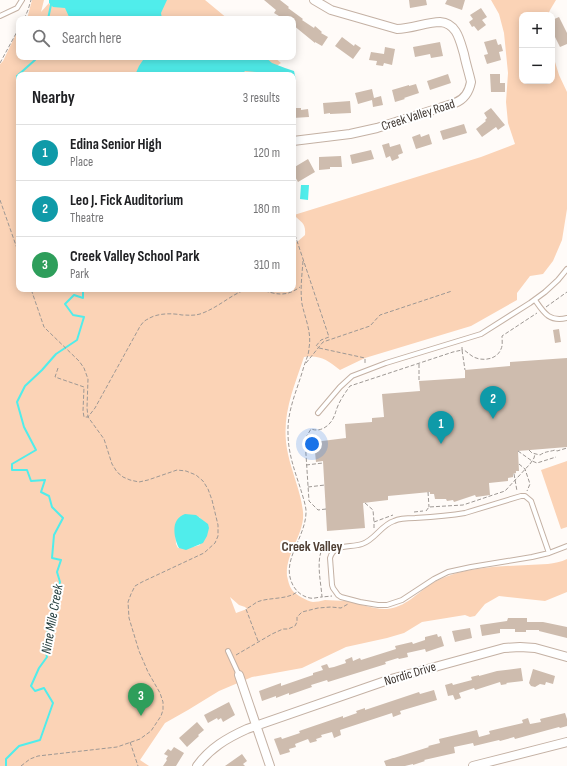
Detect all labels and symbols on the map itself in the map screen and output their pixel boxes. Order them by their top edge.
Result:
street label: Creek Valley Road [379,96,457,134]
pin: 2 [480,386,506,419]
pin: 1 [428,411,454,444]
your location [302,434,322,454]
district label: Creek Valley [282,538,343,555]
water label: Nine Mile Creek [38,582,67,655]
street label: Nordic Drive [382,659,438,689]
pin: 3 [128,683,154,716]

